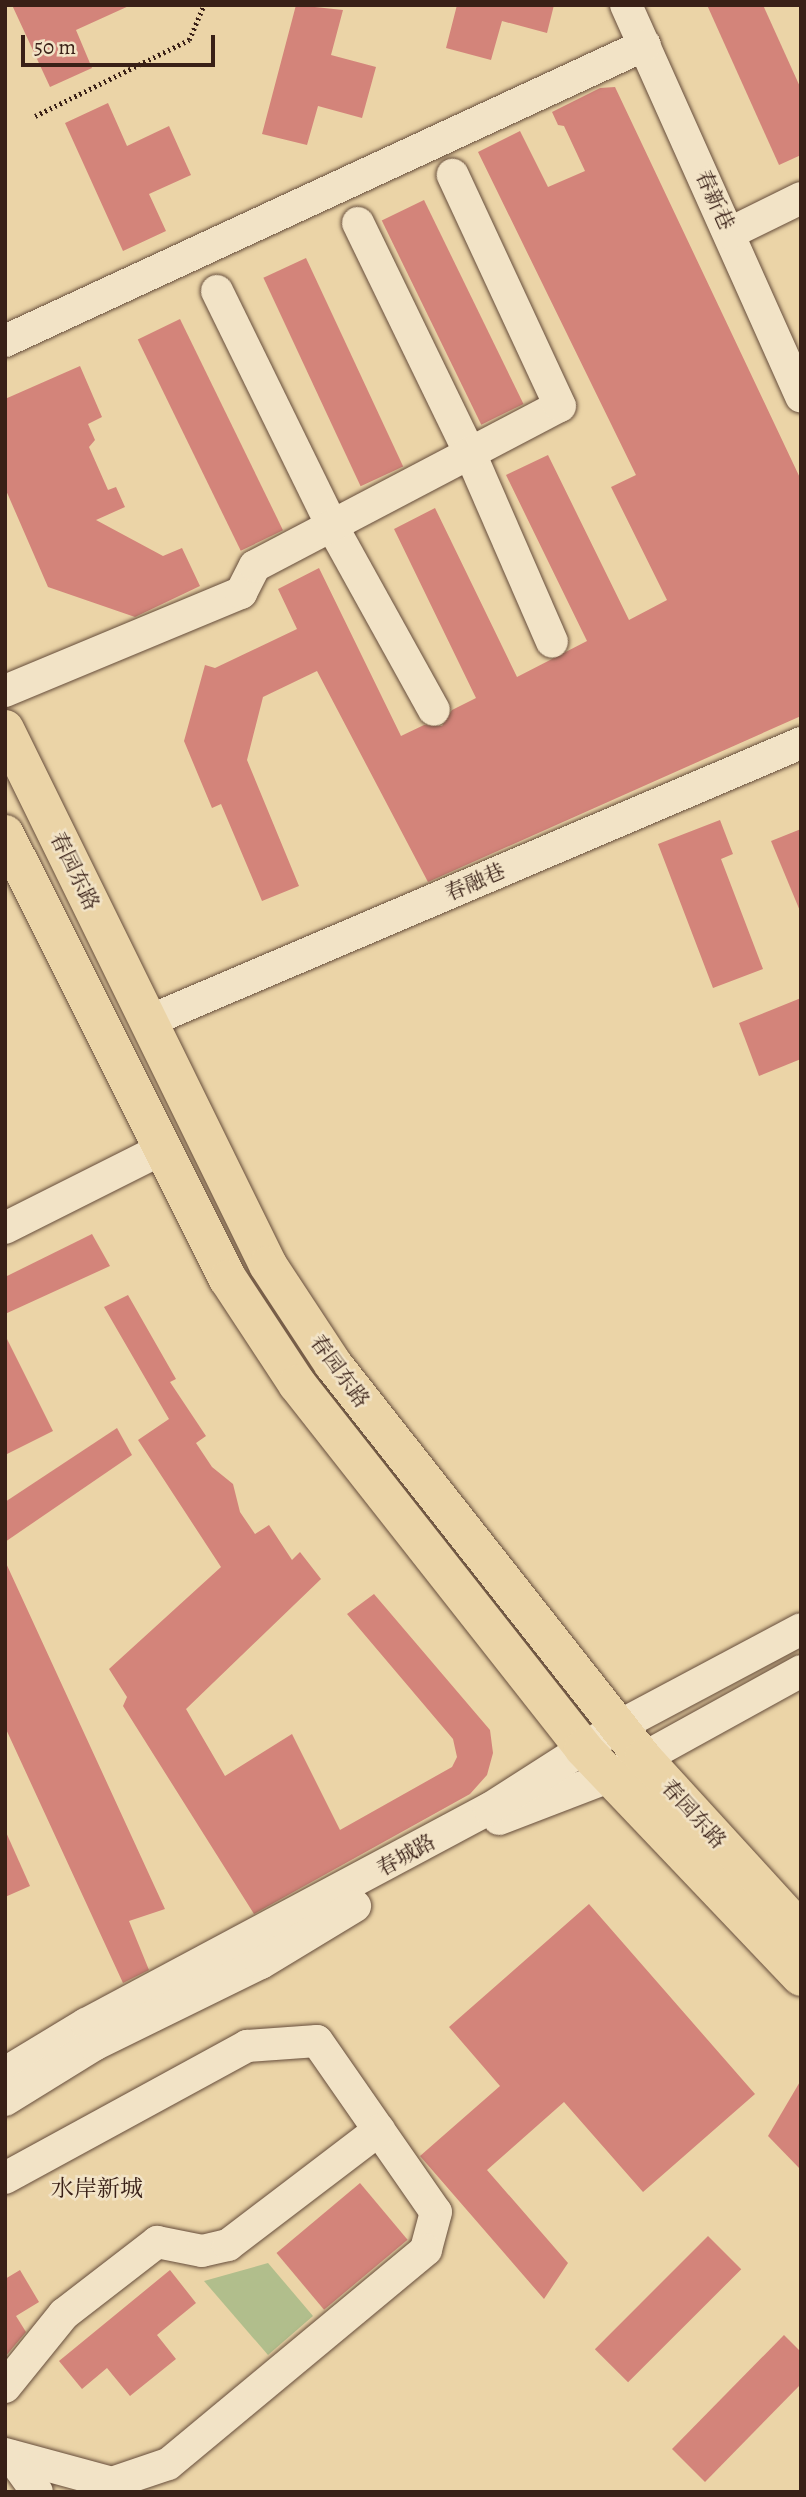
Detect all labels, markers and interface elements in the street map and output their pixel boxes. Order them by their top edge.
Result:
scale bar [24,21,219,65]
text: 50 m [34,33,76,61]
street label: 春新巷 [691,166,739,234]
street label: 春园东路 [45,828,105,914]
street label: 春融巷 [441,858,509,906]
street label: 春园东路 [305,1330,375,1412]
street label: 春园东路 [657,1774,731,1854]
street label: 春城路 [372,1829,440,1881]
district label: 水岸新城 [51,2175,143,2203]

